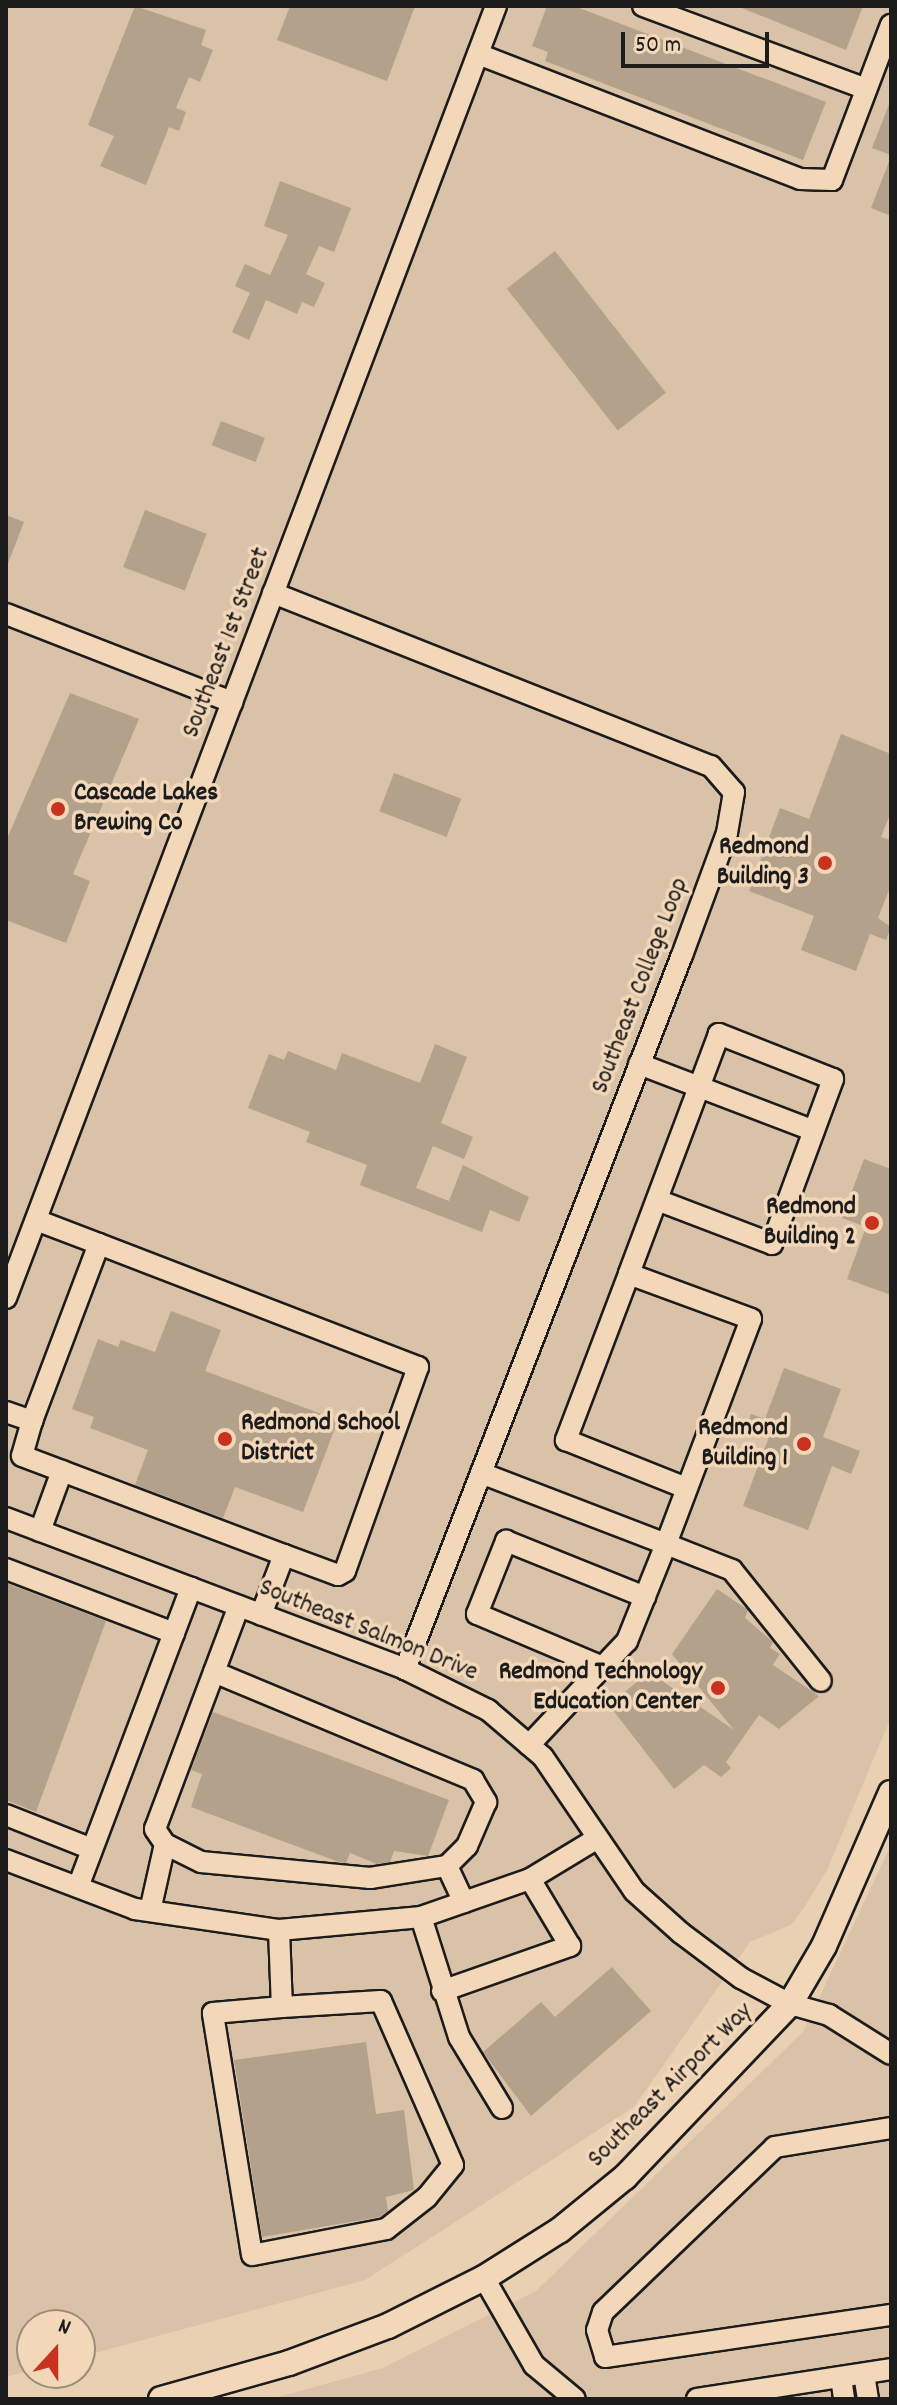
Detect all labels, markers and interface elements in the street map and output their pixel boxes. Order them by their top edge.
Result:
scale bar [625,16,773,66]
text: 50 m [635,29,681,63]
street label: Southeast 1st Street [176,543,278,743]
place label: Cascade Lakes Brewing Co [74,778,218,840]
marker: Cascade Lakes Brewing Co [49,800,67,818]
place label: Redmond Building 3 [717,832,809,894]
marker: Redmond Building 3 [816,854,834,872]
street label: Southeast College Loop [585,874,697,1098]
place label: Redmond Building 2 [764,1192,856,1254]
marker: Redmond Building 2 [863,1214,881,1232]
place label: Redmond School District [241,1408,400,1470]
place label: Redmond Building 1 [698,1413,788,1474]
marker: Redmond School District [216,1430,234,1448]
marker: Redmond Building 1 [795,1435,813,1453]
street label: Southeast Salmon Drive [254,1573,482,1689]
place label: Redmond Technology Education Center [499,1657,702,1718]
marker: Redmond Technology Education Center [709,1679,727,1697]
street label: Southeast Airport Way [582,1997,760,2175]
north arrow [16,2309,96,2389]
text: N [53,2312,75,2344]

